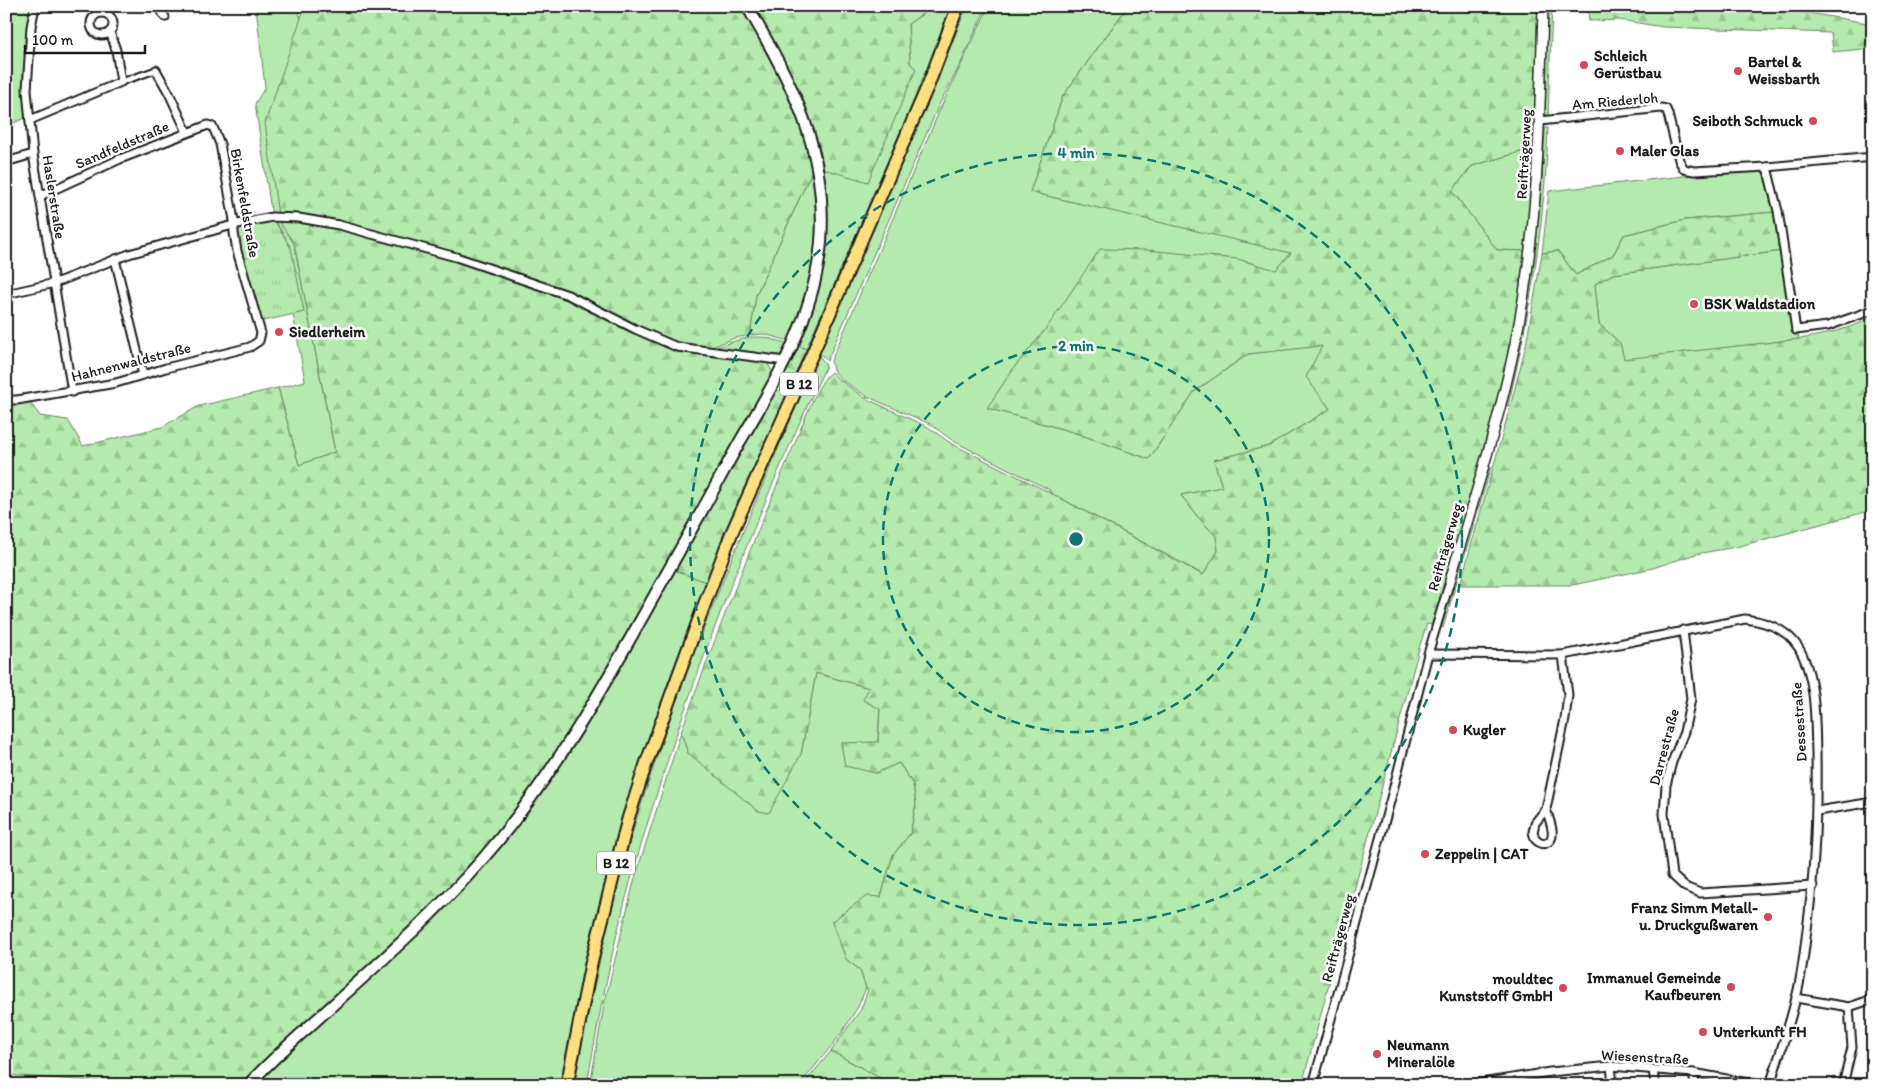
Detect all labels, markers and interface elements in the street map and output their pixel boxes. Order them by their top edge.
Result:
scale bar [25,22,145,54]
text: 100 m [32,31,74,49]
place label: Schleich Gerüstbau [1594,47,1662,82]
place label: Bartel & Weissbarth [1748,53,1821,88]
marker: Schleich Gerüstbau [1578,59,1590,71]
marker: Bartel & Weissbarth [1732,65,1744,77]
street label: Am Riederloh [1571,88,1659,114]
street label: Reifträgerweg [1513,108,1535,200]
place label: Seiboth Schmuck [1692,112,1803,130]
marker: Seiboth Schmuck [1807,115,1819,127]
street label: Sandfeldstraße [72,117,172,173]
place label: Maler Glas [1630,142,1699,160]
text: 4 min [1058,144,1095,162]
marker: Maler Glas [1614,145,1626,157]
street label: Birkenfeldstraße [227,147,263,259]
street label: Haslerstraße [38,154,70,240]
place label: BSK Waldstadion [1704,295,1816,313]
marker: BSK Waldstadion [1688,298,1700,310]
place label: Siedlerheim [289,323,366,341]
marker: Siedlerheim [273,326,285,338]
text: 2 min [1058,337,1095,355]
street label: Hahnenwaldstraße [69,338,193,386]
road number: B 12 [780,372,818,396]
street label: Reifträgerweg [1424,501,1466,593]
centre of rings [1067,530,1085,548]
street label: Dessestraße [1787,682,1811,762]
street label: Darrestraße [1645,707,1683,787]
place label: Kugler [1463,721,1507,740]
marker: Kugler [1447,724,1459,736]
place label: Zeppelin | CAT [1435,845,1529,864]
marker: Zeppelin | CAT [1419,848,1431,860]
road number: B 12 [597,851,635,874]
street label: Reifträgerweg [1318,892,1359,984]
place label: Franz Simm Metall- u. Druckgußwaren [1631,899,1759,935]
marker: Franz Simm Metall- u. Druckgußwaren [1762,911,1774,923]
place label: Immanuel Gemeinde Kaufbeuren [1587,969,1722,1004]
place label: mouldtec Kunststoff GmbH [1439,970,1553,1005]
marker: Immanuel Gemeinde Kaufbeuren [1725,981,1737,993]
marker: mouldtec Kunststoff GmbH [1557,982,1569,994]
place label: Unterkunft FH [1713,1023,1807,1041]
marker: Unterkunft FH [1697,1026,1709,1038]
place label: Neumann Mineralöle [1387,1036,1455,1071]
street label: Wiesenstraße [1601,1046,1689,1068]
marker: Neumann Mineralöle [1371,1048,1383,1060]

